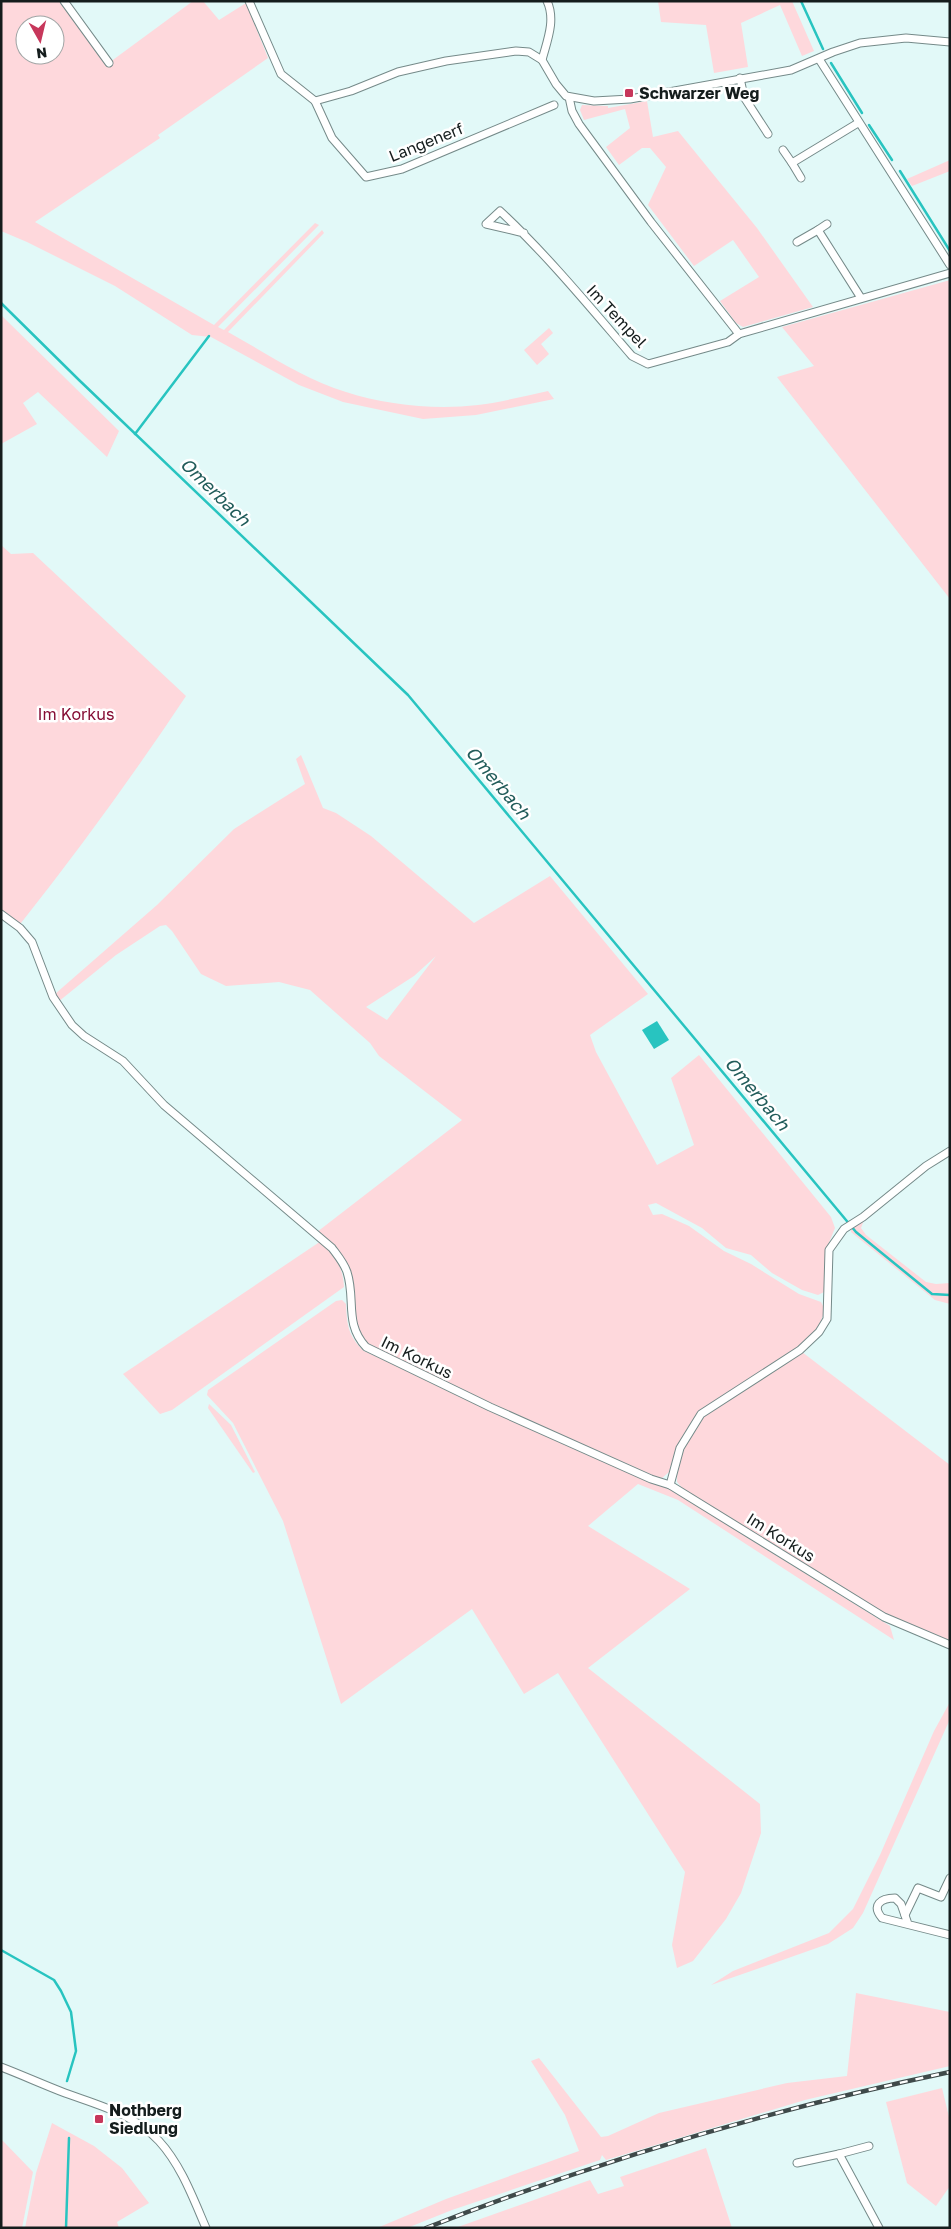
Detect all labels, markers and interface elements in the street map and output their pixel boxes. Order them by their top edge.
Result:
north arrow [15,15,65,65]
text: N [35,44,48,63]
place label: Schwarzer Weg [639,83,759,103]
marker: Schwarzer Weg [623,87,635,99]
street label: Langenerf [386,118,466,166]
street label: Im Tempel [583,280,651,352]
water label: Omerbach [176,453,256,531]
park label: Im Korkus [38,704,114,724]
water label: Omerbach [462,741,536,824]
water label: Omerbach [721,1052,795,1135]
street label: Im Korkus [378,1331,456,1383]
street label: Im Korkus [743,1508,819,1566]
place label: Nothberg Siedlung [109,2100,182,2138]
marker: Nothberg Siedlung [93,2113,105,2125]

